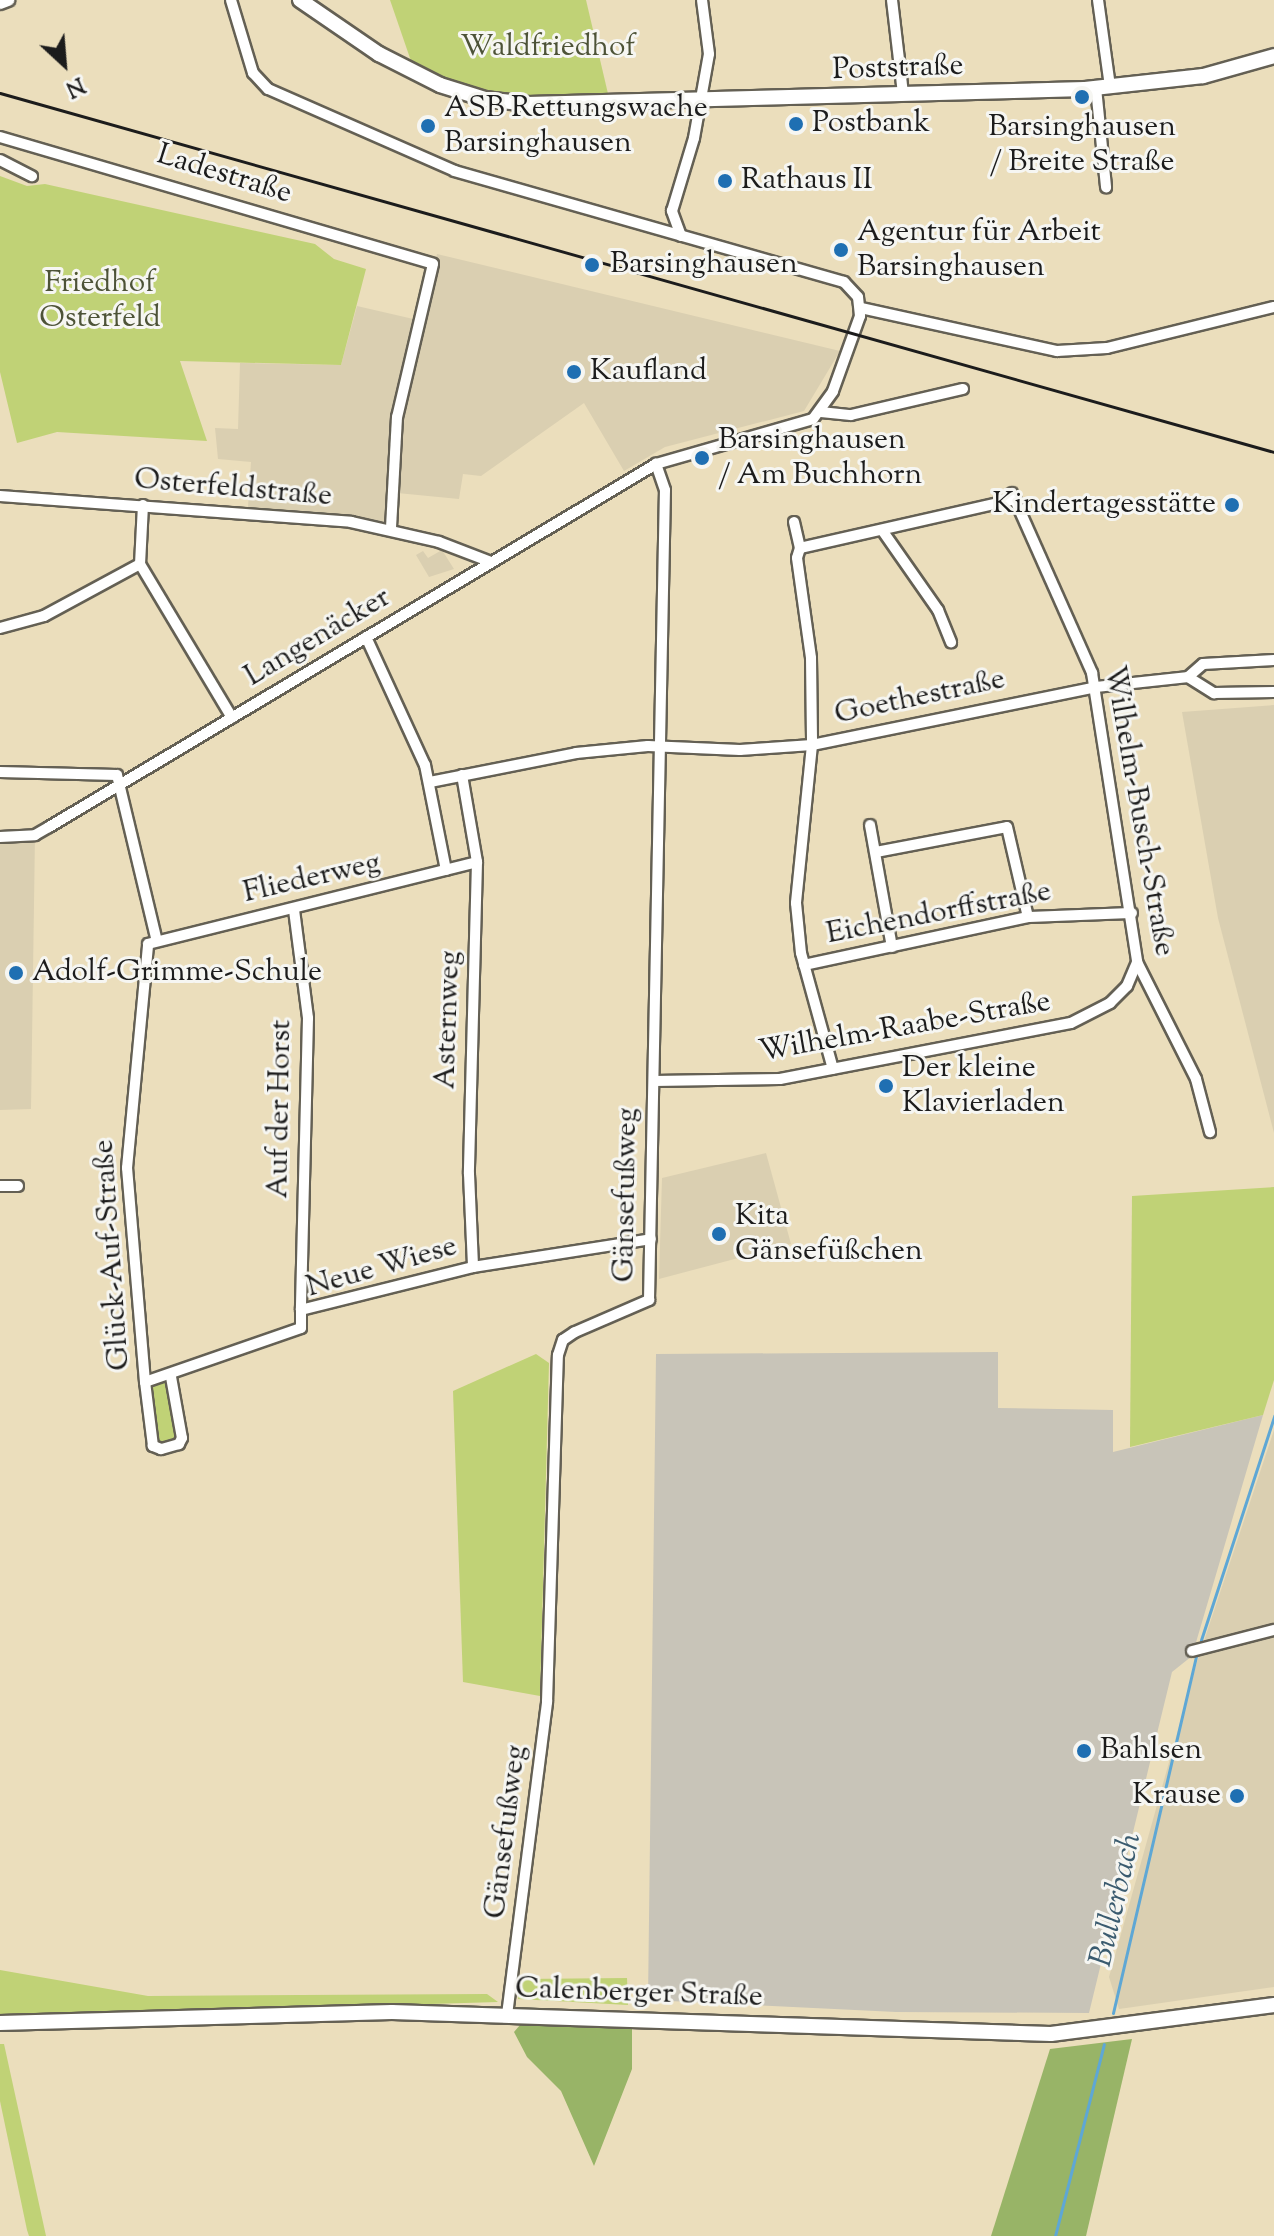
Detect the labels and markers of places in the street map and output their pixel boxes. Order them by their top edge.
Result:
marker: Barsinghausen / Breite Straße [1073,88,1091,106]
place label: ASB Rettungswache Barsinghausen [444,91,708,162]
place label: Postbank [812,106,930,142]
place label: Barsinghausen / Breite Straße [988,110,1176,180]
marker: Postbank [787,115,805,133]
marker: ASB Rettungswache Barsinghausen [419,117,437,135]
place label: Rathaus II [741,163,872,199]
marker: Rathaus II [716,172,734,190]
place label: Agentur für Arbeit Barsinghausen [857,215,1101,286]
marker: Agentur für Arbeit Barsinghausen [832,241,850,259]
place label: Barsinghausen [610,247,798,283]
marker: Barsinghausen [581,254,603,276]
place label: Kaufland [590,354,707,390]
marker: Kaufland [565,363,583,381]
place label: Barsinghausen / Am Buchhorn [718,423,922,494]
marker: Barsinghausen / Am Buchhorn [693,449,711,467]
place label: Kindertagesstätte [992,487,1216,523]
marker: Kindertagesstätte [1223,496,1241,514]
place label: Adolf-Grimme-Schule [32,955,322,991]
marker: Adolf-Grimme-Schule [7,964,25,982]
place label: Der kleine Klavierladen [902,1051,1065,1122]
marker: Der kleine Klavierladen [877,1077,895,1095]
place label: Kita Gänsefüßchen [735,1199,923,1270]
marker: Kita Gänsefüßchen [710,1225,728,1243]
place label: Bahlsen [1100,1733,1202,1769]
marker: Bahlsen [1075,1742,1093,1760]
place label: Krause [1132,1778,1221,1814]
marker: Krause [1228,1787,1246,1805]

